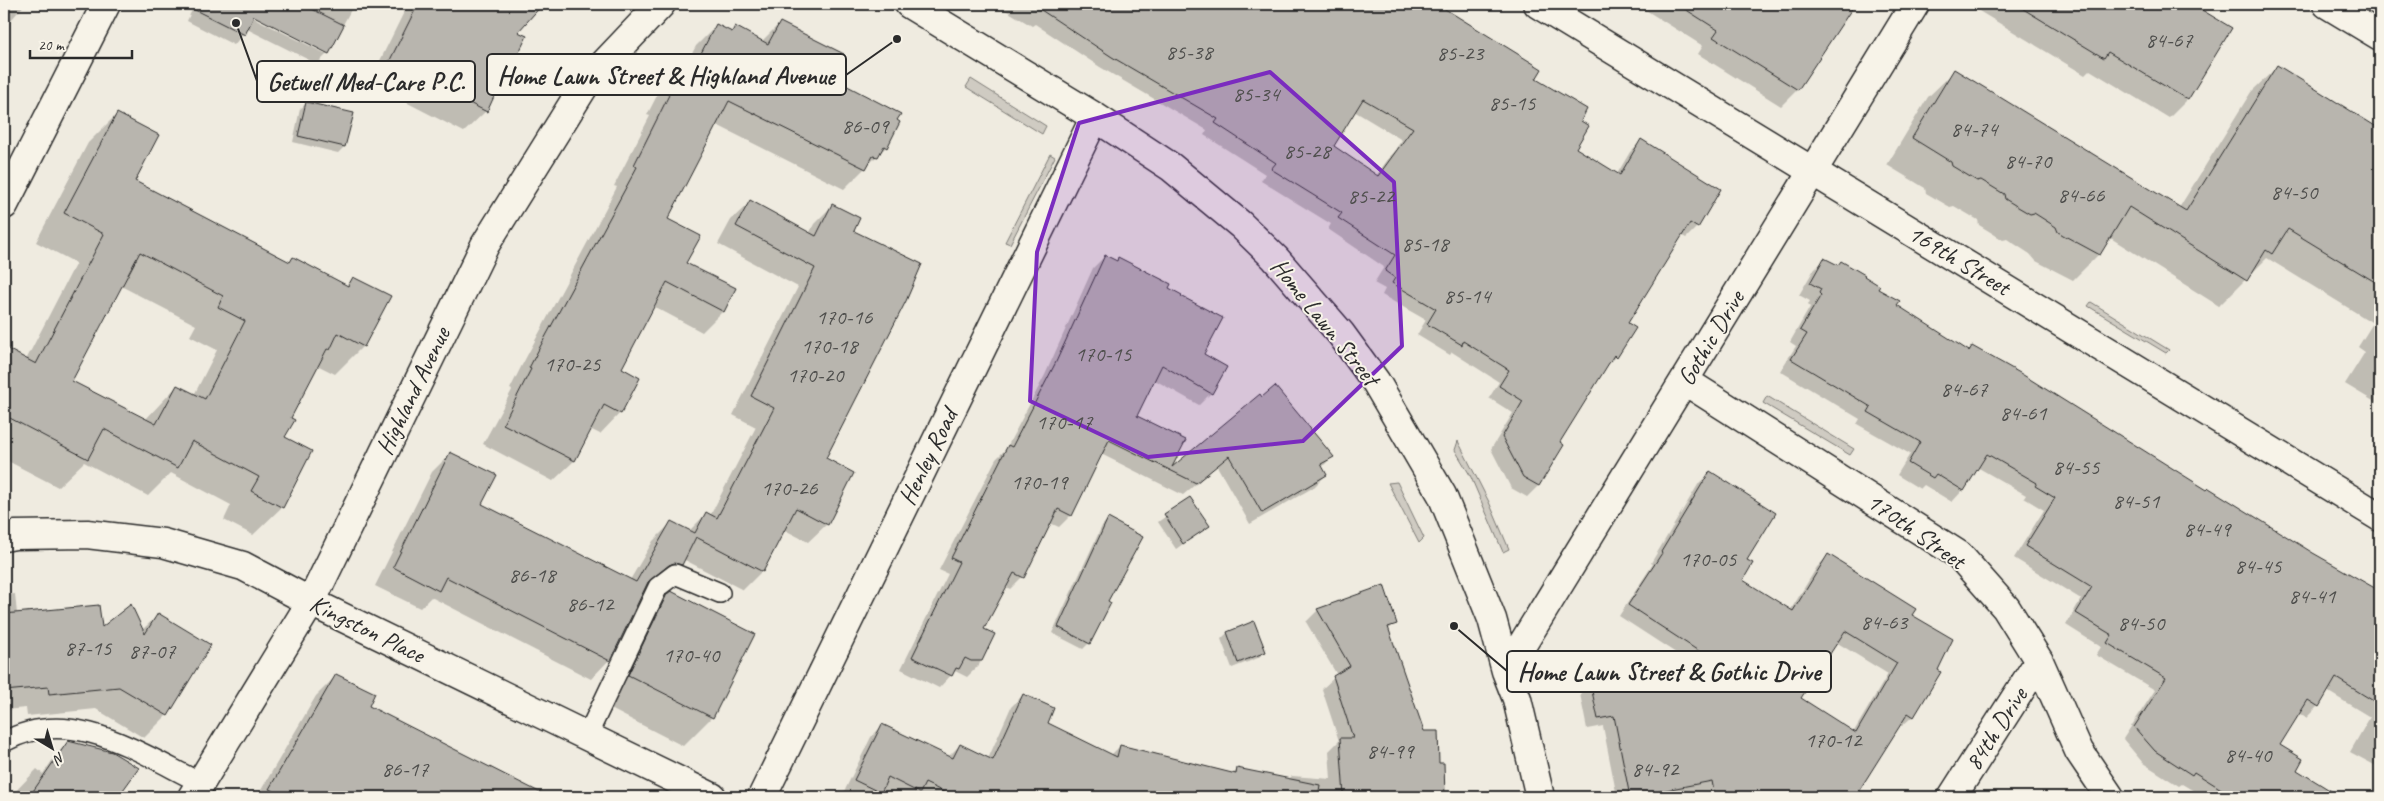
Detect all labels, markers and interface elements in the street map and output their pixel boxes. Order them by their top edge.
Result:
house number: 84-67 [2146,26,2193,54]
scale bar [30,28,132,60]
text: 20 m [38,36,65,55]
house number: 85-38 [1166,38,1214,66]
house number: 85-23 [1437,39,1485,67]
callout: Home Lawn Street & Highland Avenue [487,54,846,95]
text: Home Lawn Street & Highland Avenue [497,59,837,92]
callout: Getwell Med-Care P.C. [257,61,475,102]
text: Getwell Med-Care P.C. [267,65,466,98]
house number: 85-34 [1233,80,1281,108]
house number: 85-15 [1489,89,1536,117]
house number: 86-09 [842,112,890,140]
house number: 84-74 [1951,115,1999,143]
house number: 85-28 [1284,137,1332,165]
house number: 84-70 [2005,147,2053,175]
house number: 84-50 [2271,178,2319,206]
house number: 84-66 [2058,181,2105,209]
house number: 85-22 [1348,182,1396,210]
street label: 169th Street [1902,217,2018,304]
house number: 85-18 [1402,230,1450,258]
street label: Home Lawn Street [1264,251,1389,395]
house number: 85-14 [1444,282,1492,310]
street label: Gothic Drive [1670,283,1753,391]
house number: 170-16 [816,303,873,331]
street label: Highland Avenue [368,320,458,460]
house number: 170-18 [801,332,859,360]
house number: 170-15 [1075,340,1132,368]
house number: 170-25 [544,350,601,378]
house number: 170-20 [787,361,845,389]
house number: 84-67 [1941,375,1988,403]
house number: 84-61 [2000,399,2047,427]
street label: Henley Road [891,400,967,510]
house number: 170-17 [1036,408,1093,436]
house number: 84-55 [2053,453,2100,481]
house number: 170-19 [1011,468,1069,496]
house number: 170-26 [761,474,818,502]
street label: 170th Street [1860,485,1974,578]
house number: 84-51 [2113,487,2160,515]
house number: 84-49 [2184,515,2232,543]
house number: 170-05 [1680,545,1737,573]
house number: 84-45 [2235,552,2282,580]
house number: 86-18 [509,561,557,589]
house number: 84-41 [2289,582,2336,610]
street label: Kingston Place [304,588,431,671]
house number: 86-12 [567,590,615,618]
house number: 84-63 [1861,608,1909,636]
house number: 84-50 [2118,609,2166,637]
house number: 87-15 [65,634,112,662]
house number: 87-07 [129,637,176,665]
house number: 170-40 [663,641,721,669]
callout: Home Lawn Street & Gothic Drive [1507,651,1831,692]
text: Home Lawn Street & Gothic Drive [1518,655,1823,688]
street label: 84th Drive [1957,680,2036,777]
north arrow [28,724,78,774]
house number: 170-12 [1805,726,1863,754]
house number: 84-99 [1367,737,1415,765]
house number: 84-40 [2225,741,2273,769]
text: N [49,748,68,769]
house number: 86-17 [382,755,429,783]
house number: 84-92 [1632,755,1680,783]

